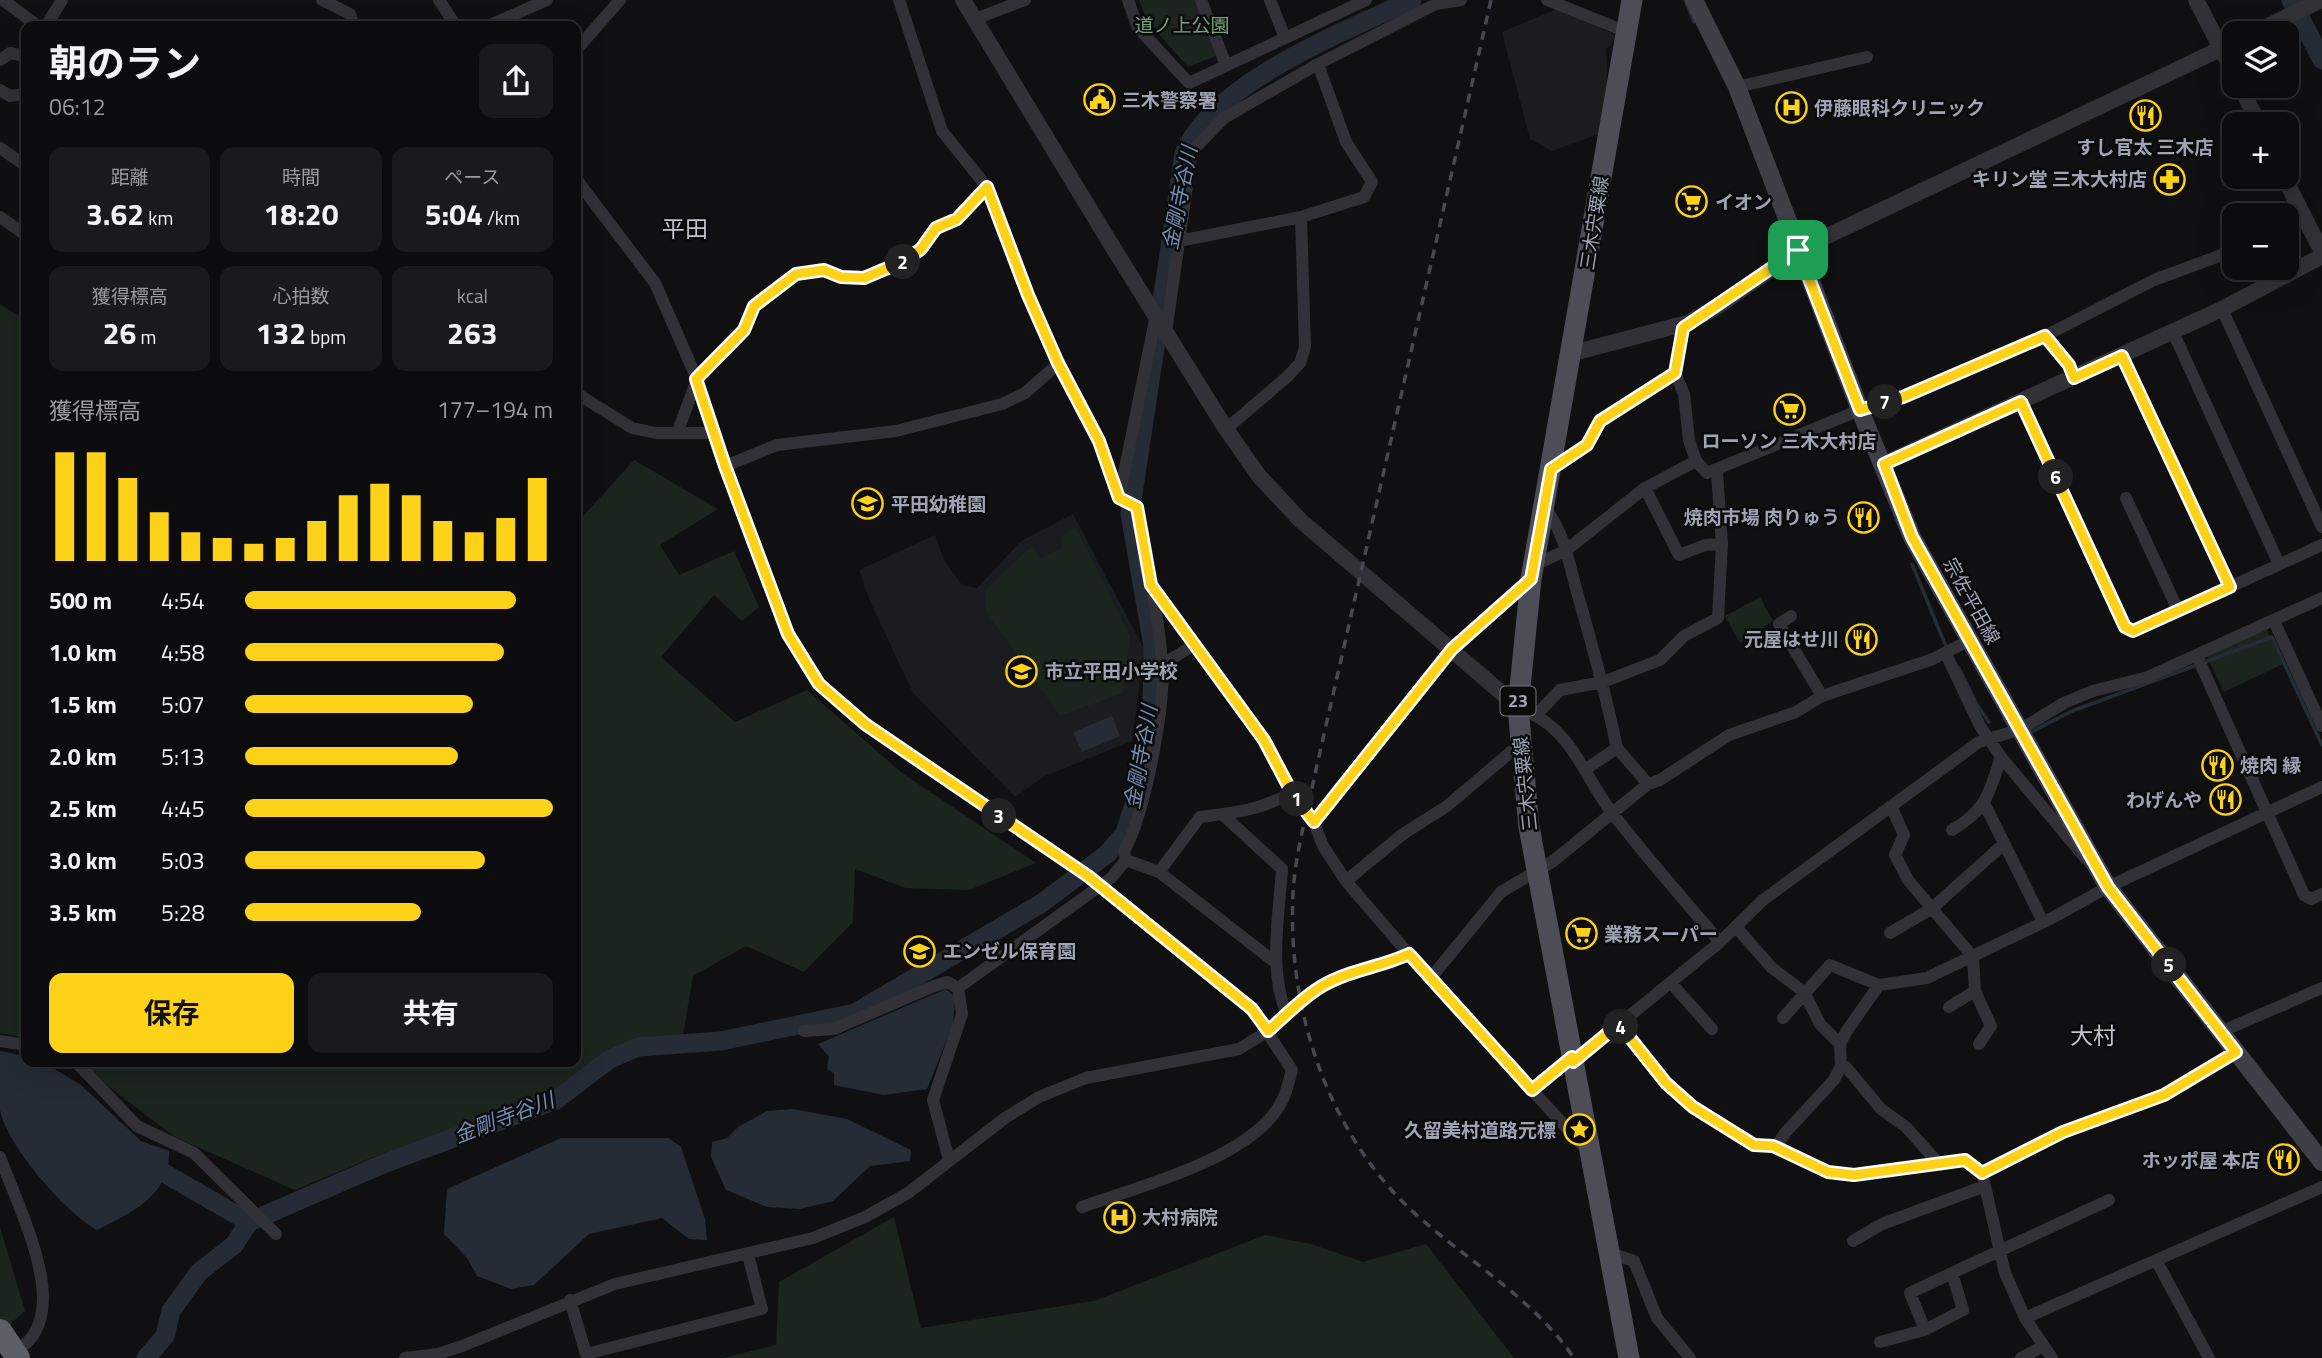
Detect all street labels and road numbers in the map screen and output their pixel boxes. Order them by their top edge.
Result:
street label: 三木宍粟線 [1572,174,1615,272]
street label: 宗佐平田線 [1937,552,2008,649]
road number: 23 [1500,686,1536,716]
street label: 三木宍粟線 [1505,735,1544,833]

